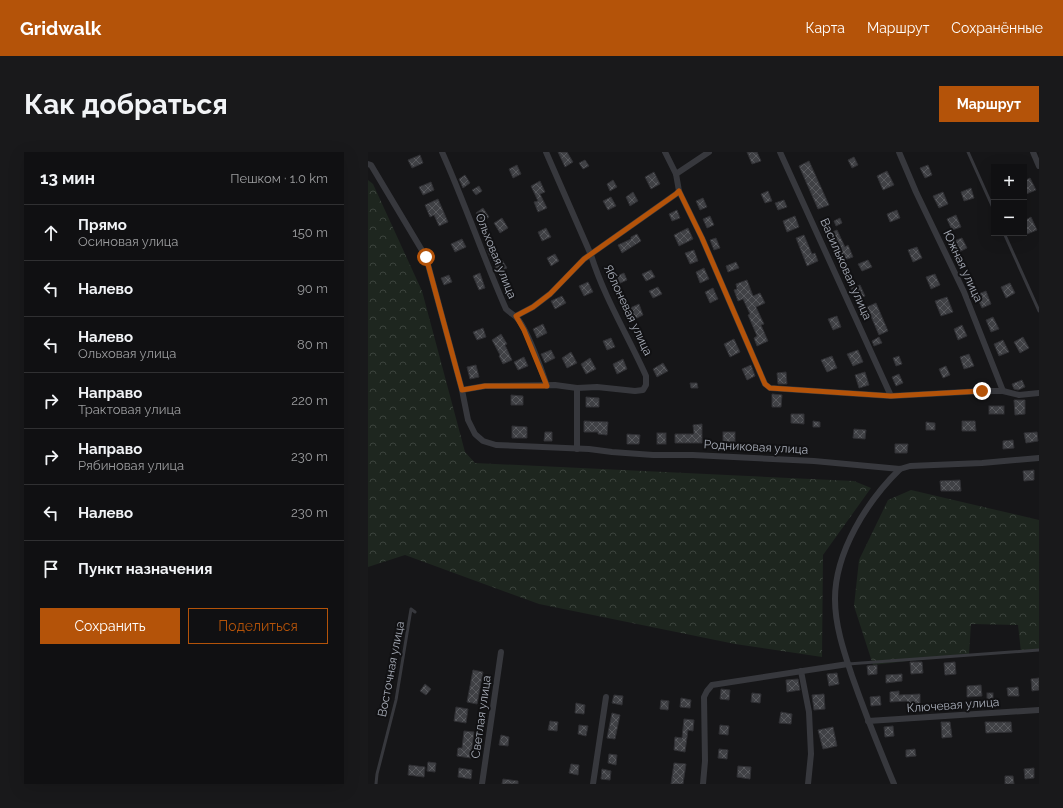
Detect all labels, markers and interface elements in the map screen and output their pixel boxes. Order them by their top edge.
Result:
text: Gridwalk [20,17,101,39]
text: Карта [806,20,845,36]
text: Маршрут [867,20,929,36]
text: Сохранённые [951,20,1043,36]
button: Маршрут [939,86,1039,122]
text: Как добраться [24,88,228,121]
map controls [991,164,1027,236]
button: + [991,164,1027,200]
text: 13 мин [40,168,95,188]
text: Пешком · 1.0 km [230,171,328,186]
button: − [991,200,1027,236]
street label: Ольховая улица [473,211,519,301]
text: Прямо [78,216,127,234]
street label: Васильковая улица [817,216,875,322]
icon: ahead [40,222,62,244]
text: 150 m [292,225,328,240]
street label: Южная улица [940,228,986,304]
text: Осиновая улица [78,234,178,249]
route start [417,248,435,266]
street label: Яблоневая улица [601,262,655,358]
icon: left [40,278,62,300]
text: Налево [78,280,133,298]
text: 90 m [297,281,328,296]
text: Налево [78,328,133,346]
icon: left [40,334,62,356]
text: 80 m [297,337,328,352]
text: Ольховая улица [78,346,176,361]
route end [973,382,991,400]
text: Направо [78,384,142,402]
icon: right [40,390,62,412]
text: 220 m [291,393,328,408]
text: Трактовая улица [78,402,181,417]
street label: Родниковая улица [703,437,809,457]
text: Направо [78,440,142,458]
icon: right [40,446,62,468]
text: 230 m [291,449,328,464]
text: Рябиновая улица [78,458,184,473]
icon: left [40,502,62,524]
text: Налево [78,504,133,522]
text: 230 m [291,505,328,520]
icon: arrive [40,558,62,580]
text: Пункт назначения [78,560,212,578]
button: Сохранить [40,608,180,644]
button: Поделиться [188,608,328,644]
street label: Восточная улица [375,620,407,718]
street label: Светлая улица [468,675,494,759]
street label: Ключевая улица [906,695,1000,715]

